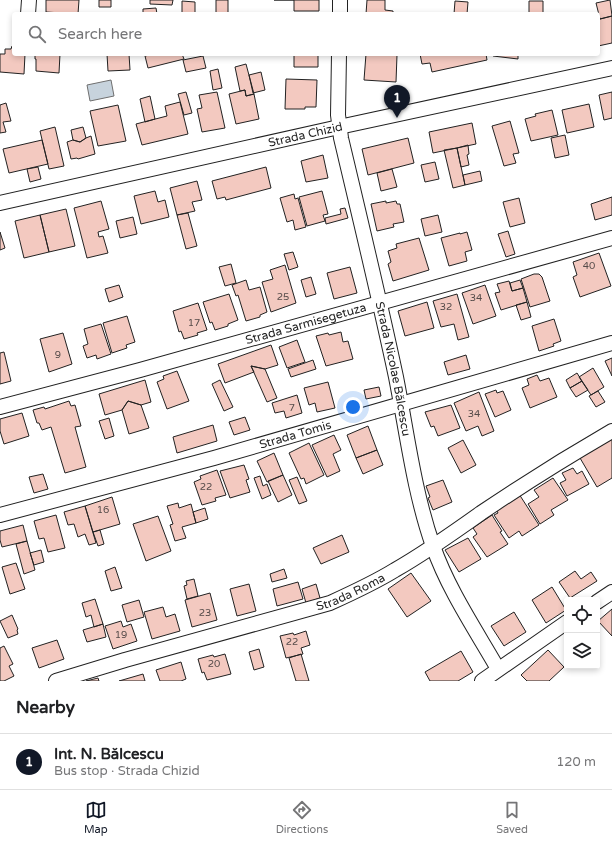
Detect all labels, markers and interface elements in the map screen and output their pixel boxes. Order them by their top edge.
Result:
search box [12,12,600,56]
icon: search [26,23,48,45]
text: Search here [58,25,142,43]
pin: 1 [384,85,410,118]
street label: Strada Chizid [267,119,344,150]
house number: 40 [583,260,595,272]
house number: 25 [277,291,289,303]
house number: 34 [470,292,482,304]
street label: Strada Sarmisegetuza [244,300,368,347]
street label: Strada Nicolae Bălcescu [373,300,414,437]
house number: 32 [440,301,452,313]
house number: 17 [188,317,200,329]
house number: 9 [55,349,61,361]
your location [343,397,363,417]
house number: 7 [289,402,295,414]
house number: 34 [468,408,480,420]
street label: Strada Tomis [258,417,333,452]
house number: 22 [200,481,212,493]
house number: 16 [97,504,109,516]
street label: Strada Roma [315,570,387,613]
map controls [564,597,600,669]
button: locate [564,597,600,633]
house number: 23 [199,607,211,619]
house number: 19 [115,629,127,641]
button: layers [564,633,600,669]
house number: 22 [286,636,298,648]
house number: 20 [208,658,220,670]
text: Nearby [16,697,75,718]
text: Int. N. Bălcescu [54,745,164,763]
text: 1 [25,754,33,770]
text: 120 m [556,754,596,770]
text: Bus stop · Strada Chizid [54,763,200,779]
tab: Map [84,799,108,836]
tab: Directions [276,799,328,836]
tab: Saved [496,799,528,836]

